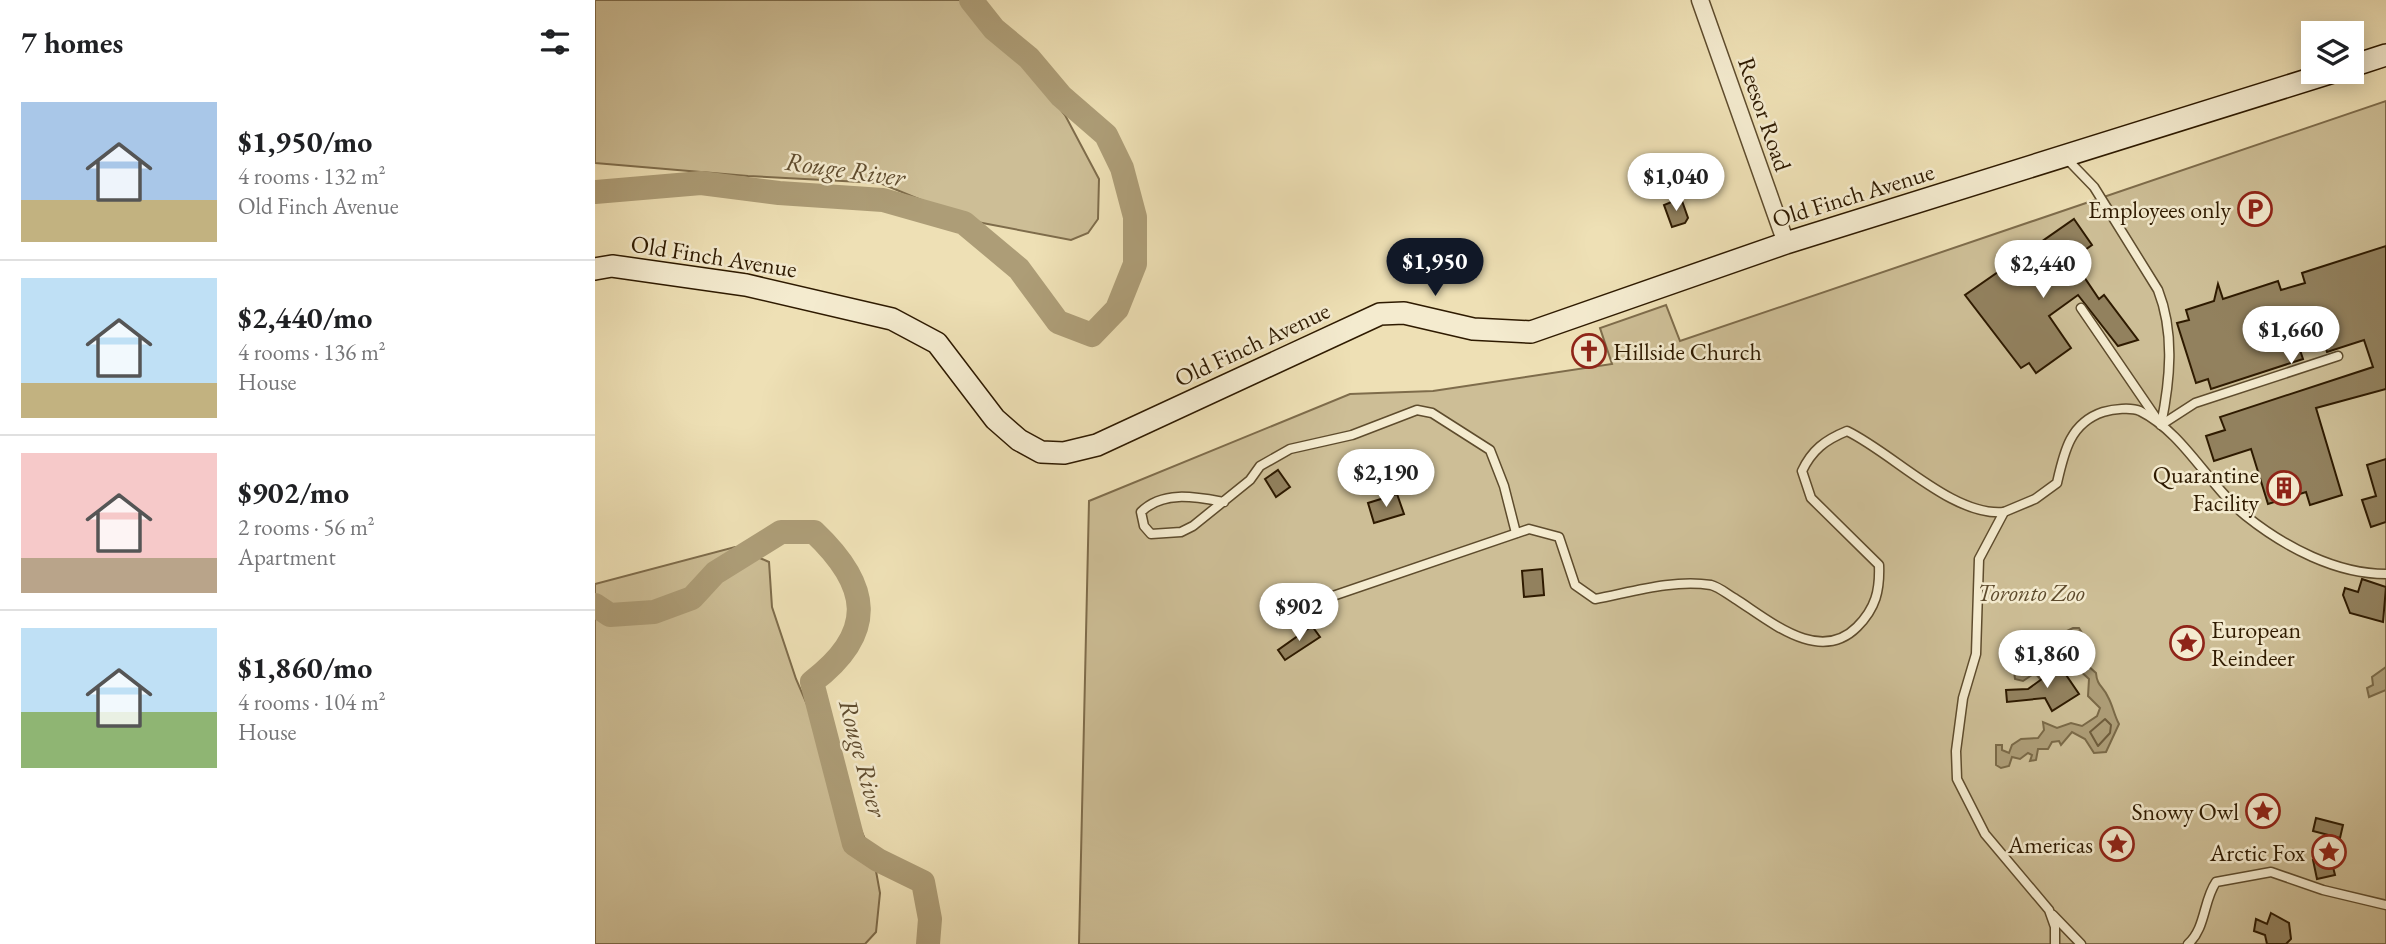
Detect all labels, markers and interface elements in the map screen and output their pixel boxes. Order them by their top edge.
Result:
map controls [2301,21,2364,84]
button: layers [2301,21,2364,84]
text: 7 homes [21,23,123,62]
icon: filters [536,23,574,61]
street label: Reesor Road [1731,53,1799,176]
text: $1,950/mo [238,122,372,161]
icon: home [77,130,161,214]
water label: Rouge River [783,144,908,194]
pin: $1,040 [1619,154,1733,213]
street label: Old Finch Avenue [1768,156,1938,234]
text: 4 rooms · 132 m² [238,161,386,191]
text: $1,040 [1644,161,1708,191]
parking icon: Employees only [2236,190,2274,228]
text: Old Finch Avenue [238,191,399,221]
place label: Employees only [2088,194,2231,225]
street label: Old Finch Avenue [629,228,799,284]
pin: $1,950 [1378,238,1492,298]
pin: $2,440 [1986,240,2100,300]
text: $1,950 [1403,246,1467,276]
text: $2,440 [2011,248,2075,278]
street label: Old Finch Avenue [1169,295,1335,393]
text: $2,440/mo [238,298,372,337]
icon: home [77,306,161,390]
pin: $1,660 [2234,306,2348,366]
text: $1,660 [2259,314,2323,344]
church icon: Hillside Church [1570,332,1608,370]
place label: Hillside Church [1613,336,1762,367]
text: 4 rooms · 136 m² [238,337,386,367]
text: House [238,367,297,397]
pin: $2,190 [1329,449,1443,509]
text: $2,190 [1354,457,1418,487]
place label: Quarantine Facility [2153,459,2259,518]
building icon: Quarantine Facility [2265,469,2303,507]
text: $902/mo [238,473,349,512]
icon: home [77,481,161,565]
text: 2 rooms · 56 m² [238,512,375,542]
text: Apartment [238,542,336,572]
park label: Toronto Zoo [1977,577,2085,608]
pin: $902 [1258,584,1340,643]
text: $902 [1275,591,1323,621]
place label: European Reindeer [2211,614,2301,673]
place icon: European Reindeer [2168,624,2206,662]
pin: $1,860 [1990,630,2104,690]
text: $1,860 [2015,638,2079,668]
text: $1,860/mo [238,648,372,687]
icon: home [77,656,161,740]
text: 4 rooms · 104 m² [238,687,386,717]
water label: Rouge River [831,695,895,822]
text: House [238,717,297,747]
place icon: Snowy Owl [2244,792,2282,830]
place label: Snowy Owl [2131,796,2239,827]
place icon: Americas [2098,825,2136,863]
place label: Americas [2007,829,2093,860]
place icon: Arctic Fox [2310,833,2348,871]
place label: Arctic Fox [2209,837,2306,868]

